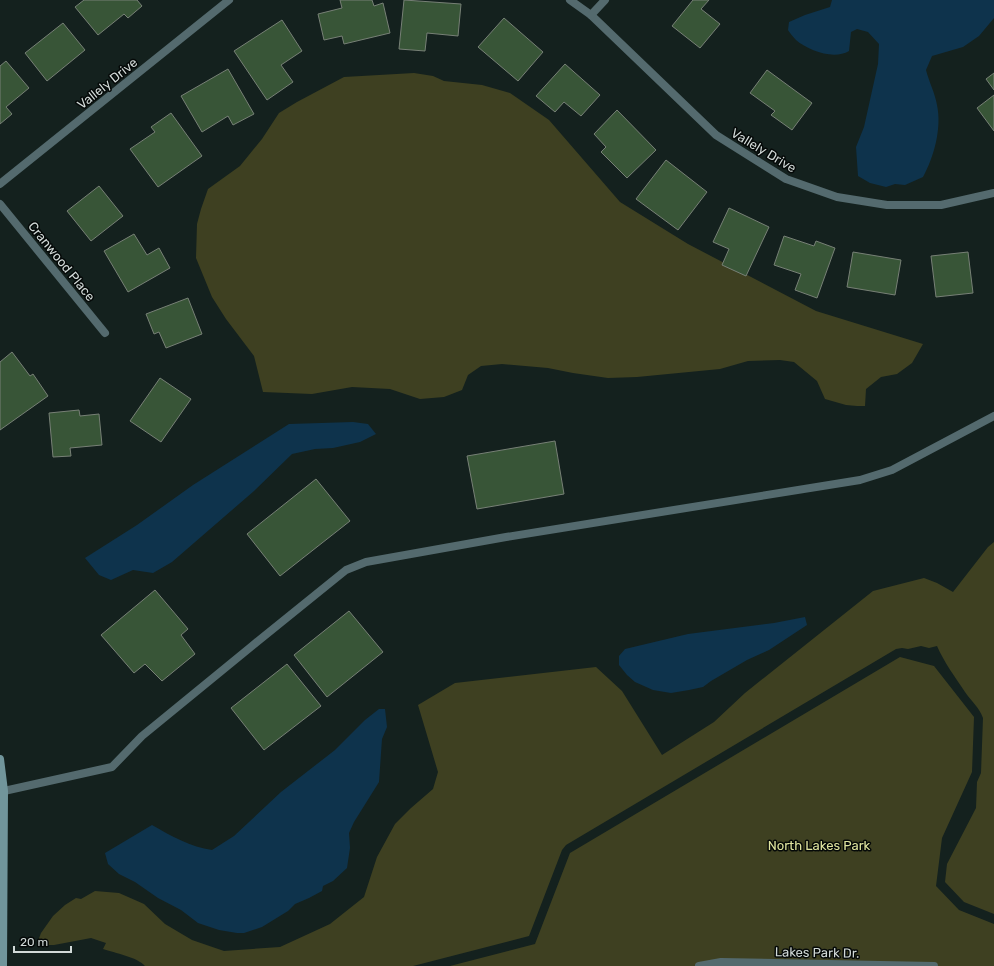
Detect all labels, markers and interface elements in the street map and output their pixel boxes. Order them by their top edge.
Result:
street label: Vallely Drive [74,55,140,112]
street label: Vallely Drive [729,125,799,176]
street label: Cranwood Place [25,219,98,304]
park label: North Lakes Park [768,838,871,853]
scale bar [14,928,71,954]
text: 20 m [20,935,48,949]
street label: Lakes Park Dr. [775,944,859,961]

